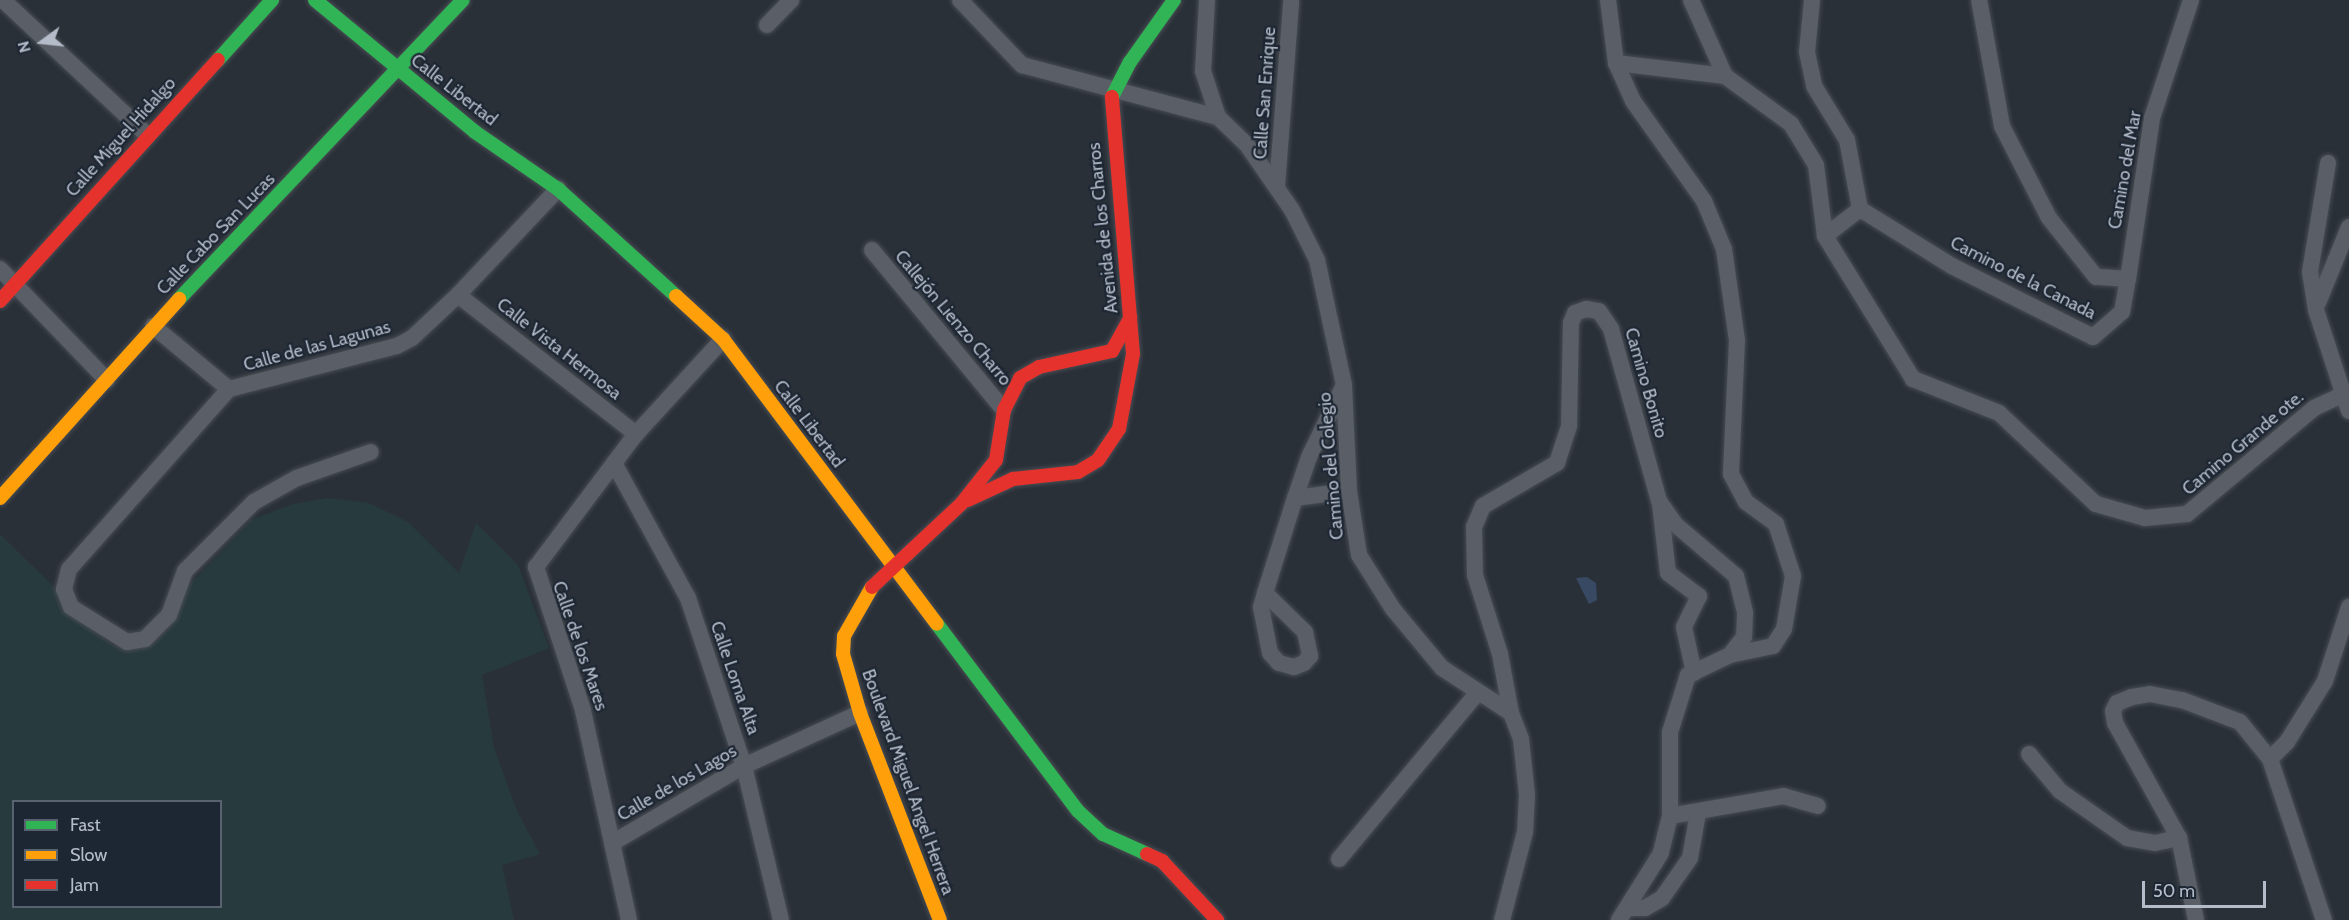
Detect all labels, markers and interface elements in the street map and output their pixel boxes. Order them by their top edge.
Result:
north arrow [12,12,72,72]
street label: Calle San Enrique [1250,26,1280,160]
text: N [13,39,35,55]
street label: Calle Libertad [406,50,502,130]
street label: Calle Miguel Hidalgo [62,73,180,201]
street label: Camino del Mar [2104,109,2146,231]
street label: Avenida de los Charros [1083,141,1123,315]
street label: Calle Cabo San Lucas [152,169,280,299]
street label: Camino de la Canada [1947,232,2099,324]
street label: Callejón Lienzo Charro [890,246,1016,390]
street label: Calle Vista Hermosa [492,294,626,404]
street label: Calle de las Lagunas [241,316,393,376]
street label: Camino Bonito [1620,325,1672,441]
street label: Calle Libertad [769,376,849,472]
street label: Camino Grande ote. [2178,386,2308,500]
street label: Camino del Colegio [1314,391,1348,541]
street label: Calle de los Mares [548,578,612,714]
street label: Calle Loma Alta [706,618,764,738]
street label: Boulevard Miguel Angel Herrera [857,666,959,898]
street label: Calle de los Lagos [613,740,741,826]
legend [12,800,222,908]
text: Fast [70,814,101,836]
text: Slow [70,844,107,866]
scale bar [2145,869,2270,907]
text: Jam [70,874,99,896]
text: 50 m [2153,880,2195,902]

